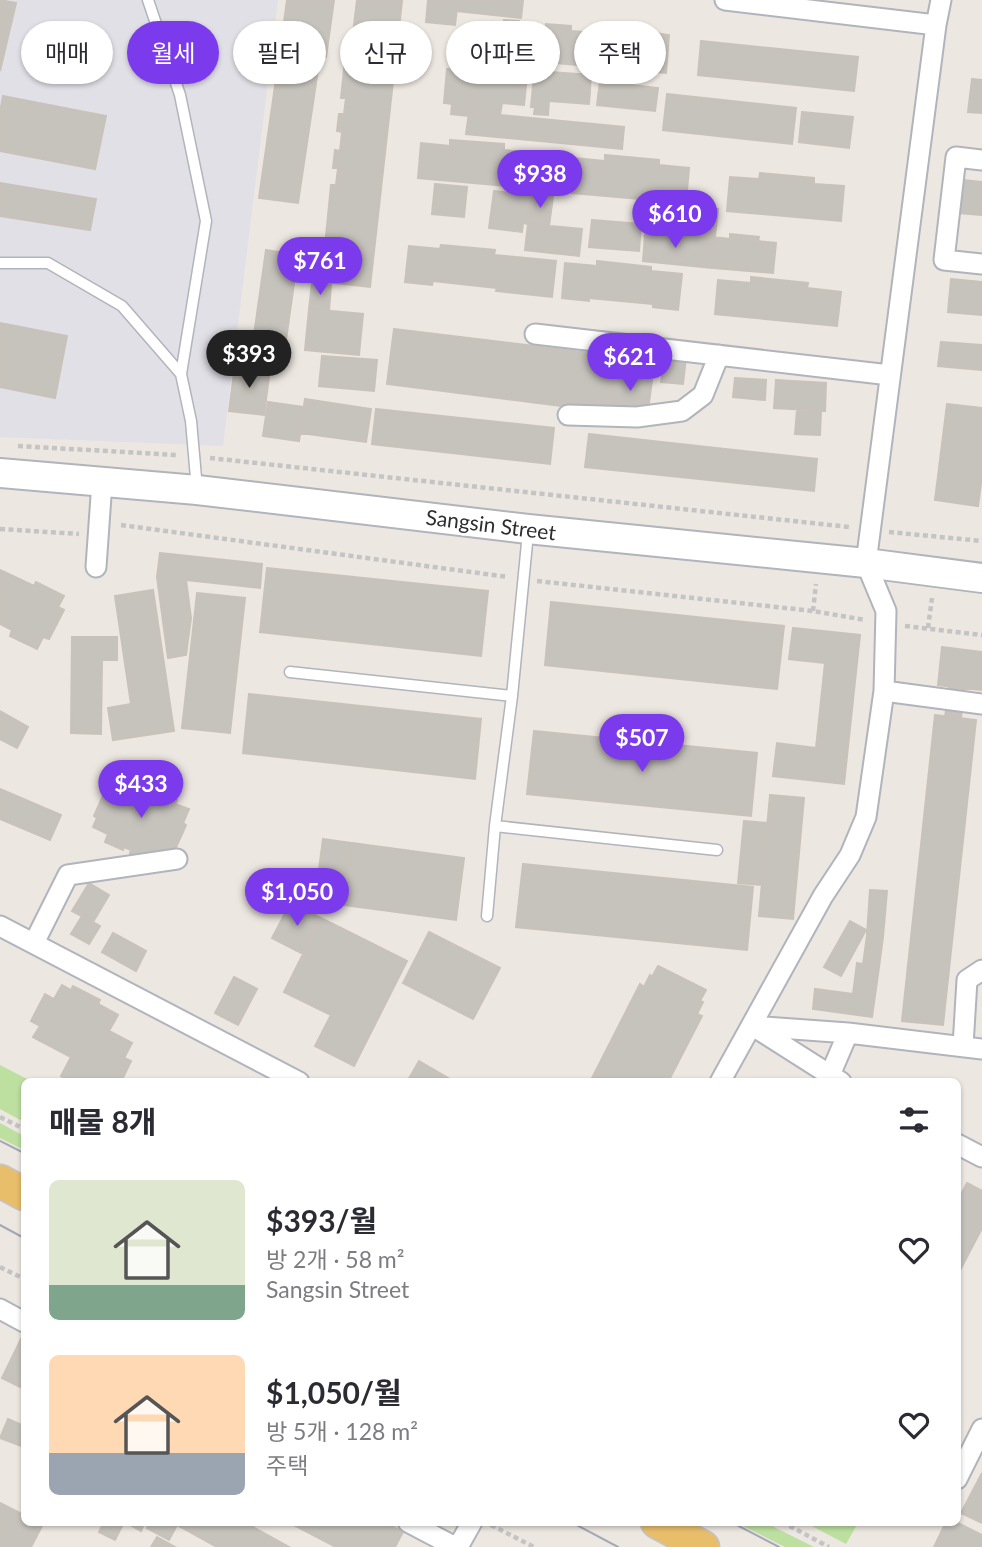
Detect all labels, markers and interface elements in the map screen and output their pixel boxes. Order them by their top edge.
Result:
chip: 매매 [21,21,113,84]
chip: 월세 [127,21,219,84]
chip: 필터 [233,21,326,84]
chip: 신규 [340,21,432,84]
chip: 아파트 [446,21,560,84]
chip: 주택 [574,21,666,84]
pin: $938 [499,150,581,210]
text: $938 [513,159,567,187]
pin: $610 [634,190,716,250]
text: $610 [648,199,702,227]
pin: $761 [279,238,361,297]
text: $761 [293,246,347,274]
pin: $393 [208,330,290,390]
pin: $621 [589,334,671,393]
text: $393 [222,339,276,367]
text: $621 [603,342,657,370]
street label: Sangsin Street [425,504,558,544]
pin: $507 [601,714,683,774]
text: $507 [615,723,669,751]
pin: $433 [100,760,182,820]
text: $433 [114,769,168,797]
pin: $1,050 [240,869,354,928]
text: $1,050 [261,877,333,905]
icon: filters [895,1101,933,1139]
text: 매물 8개 [49,1103,157,1139]
text: $393/월 [266,1202,377,1238]
icon: home [105,1208,189,1292]
icon: heart [895,1231,933,1269]
text: 방 2개 · 58 m² [266,1245,404,1273]
text: Sangsin Street [266,1275,409,1303]
text: $1,050/월 [266,1374,402,1410]
icon: home [105,1383,189,1467]
icon: heart [895,1406,933,1444]
text: 방 5개 · 128 m² [266,1417,418,1445]
text: 주택 [266,1451,308,1479]

